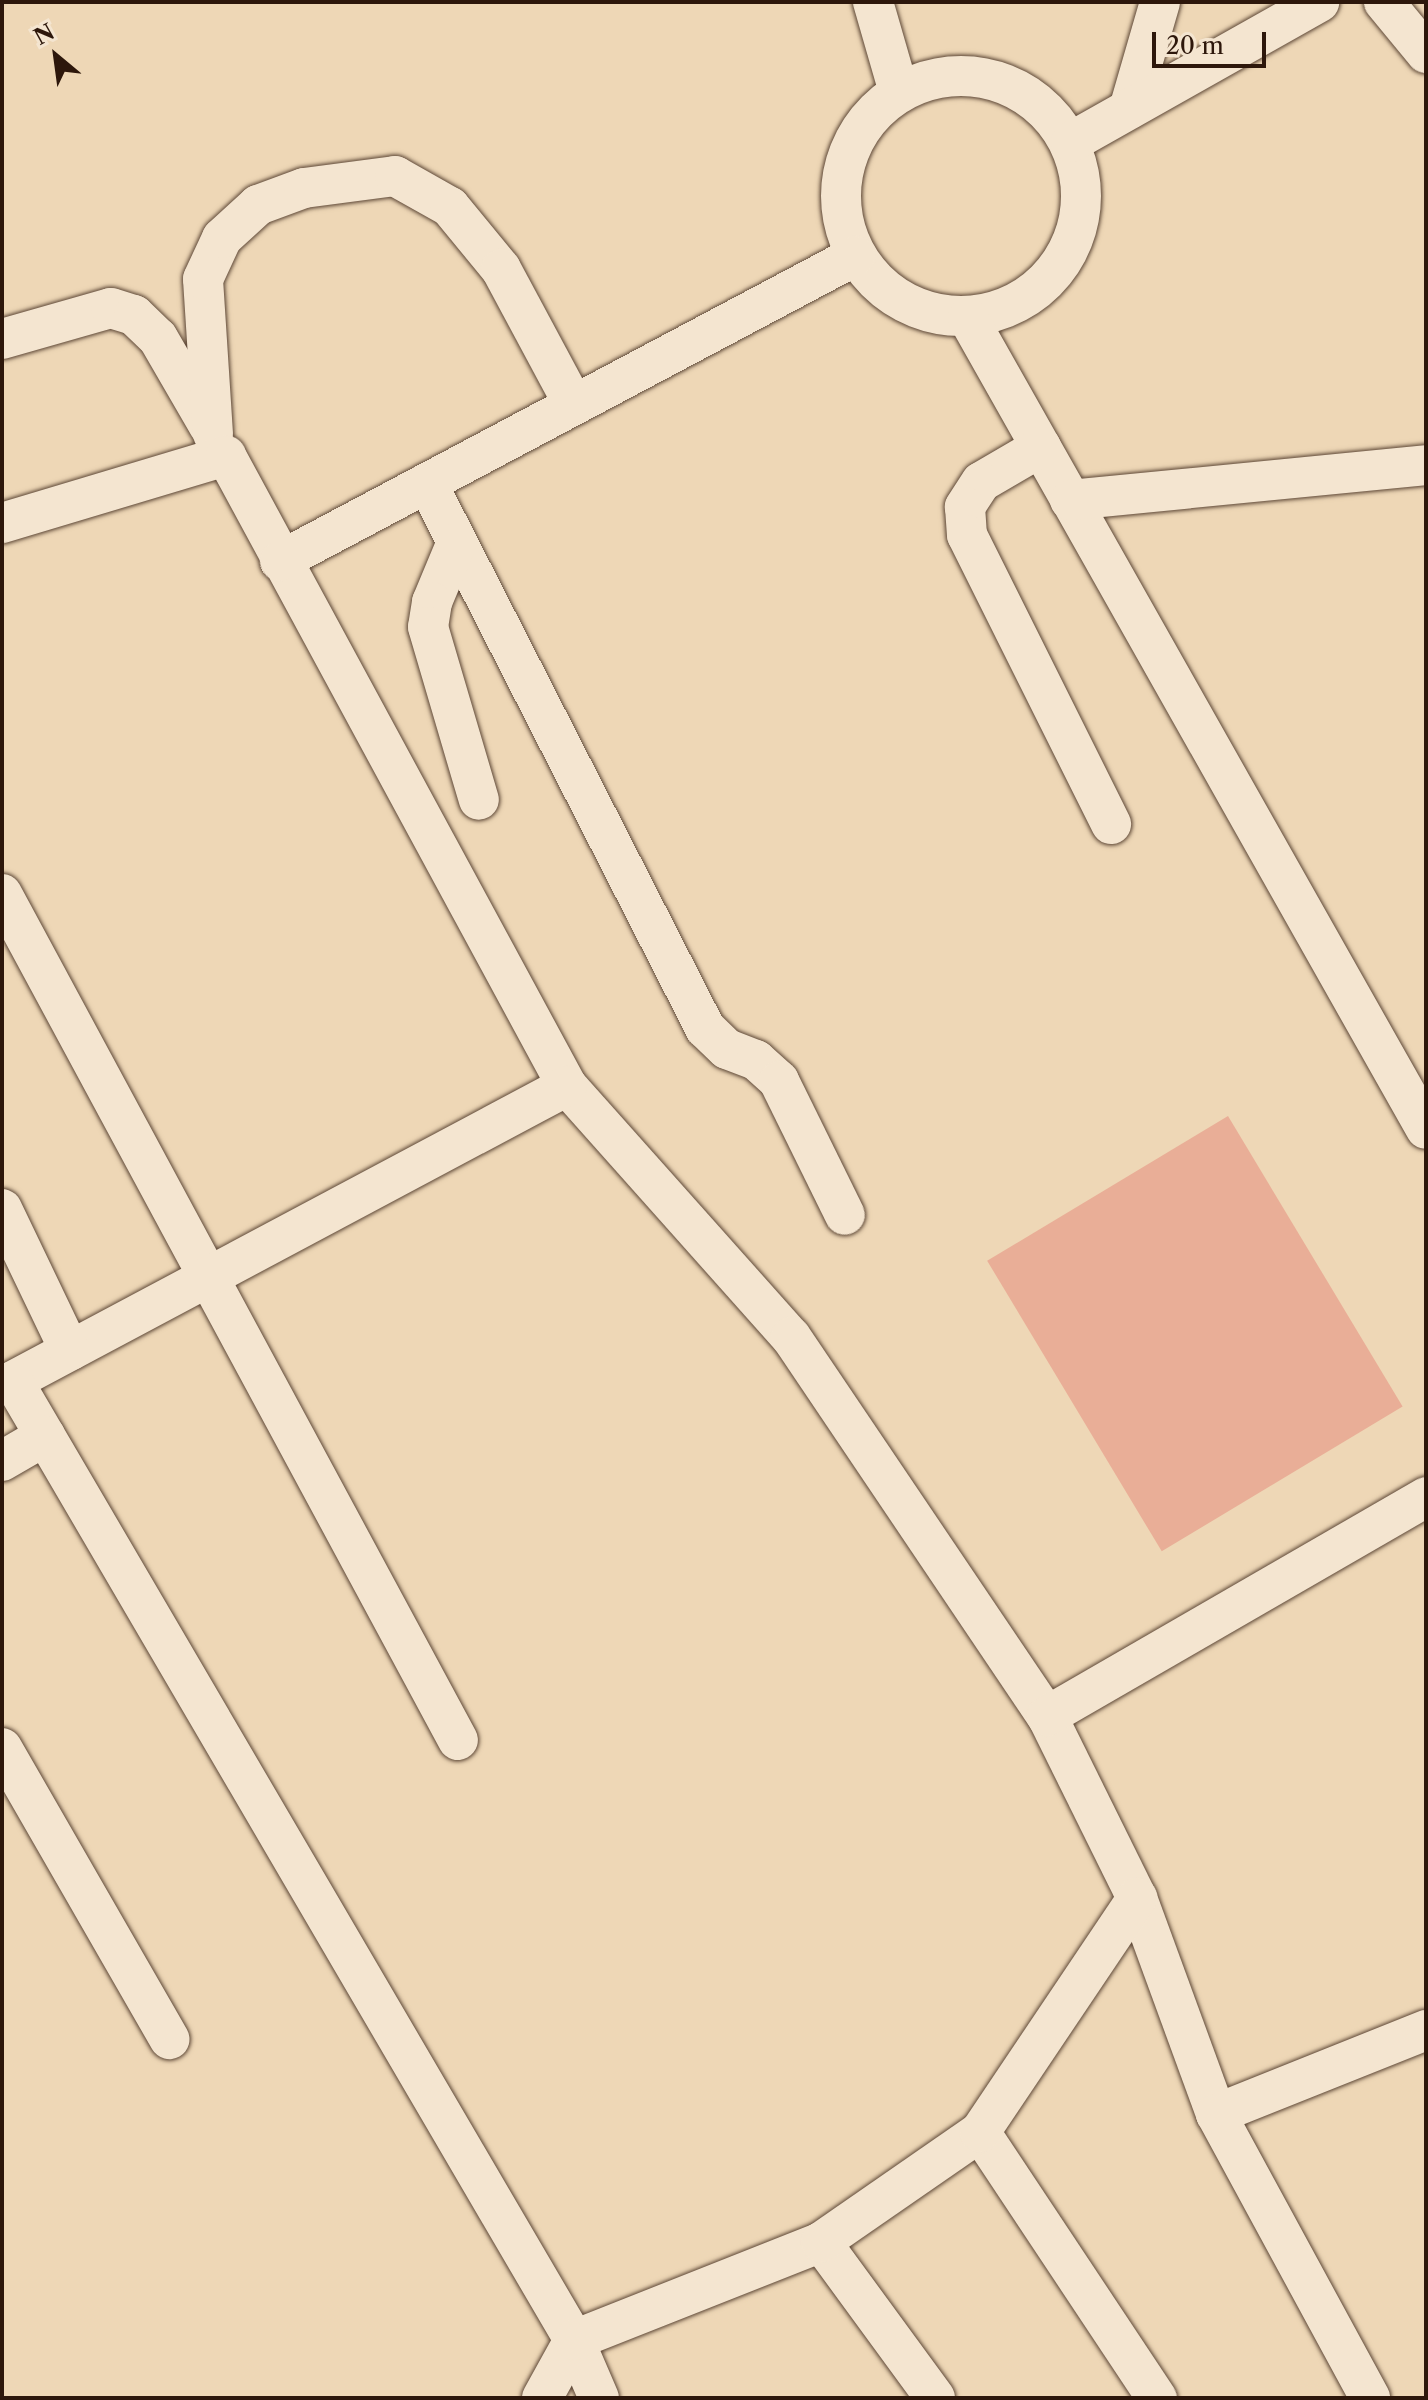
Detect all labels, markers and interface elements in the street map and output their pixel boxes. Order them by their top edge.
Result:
north arrow [16,16,96,96]
scale bar [1156,16,1270,66]
text: N [29,18,59,51]
text: 20 m [1166,31,1224,60]

